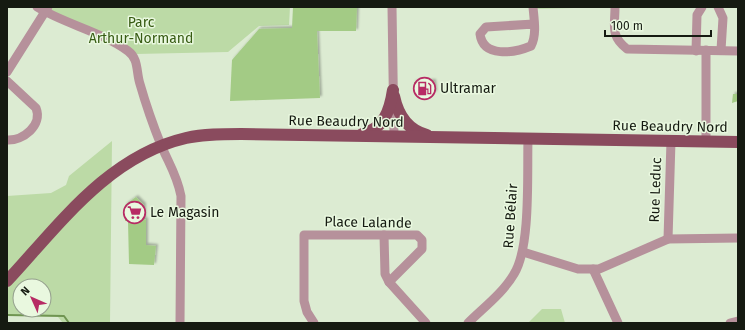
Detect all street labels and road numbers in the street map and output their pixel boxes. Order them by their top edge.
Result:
street label: Rue Beaudry Nord [288,112,404,131]
street label: Rue Beaudry Nord [612,117,728,136]
street label: Rue Leduc [646,157,665,223]
street label: Rue Bélair [500,182,521,249]
street label: Place Lalande [324,213,412,232]

